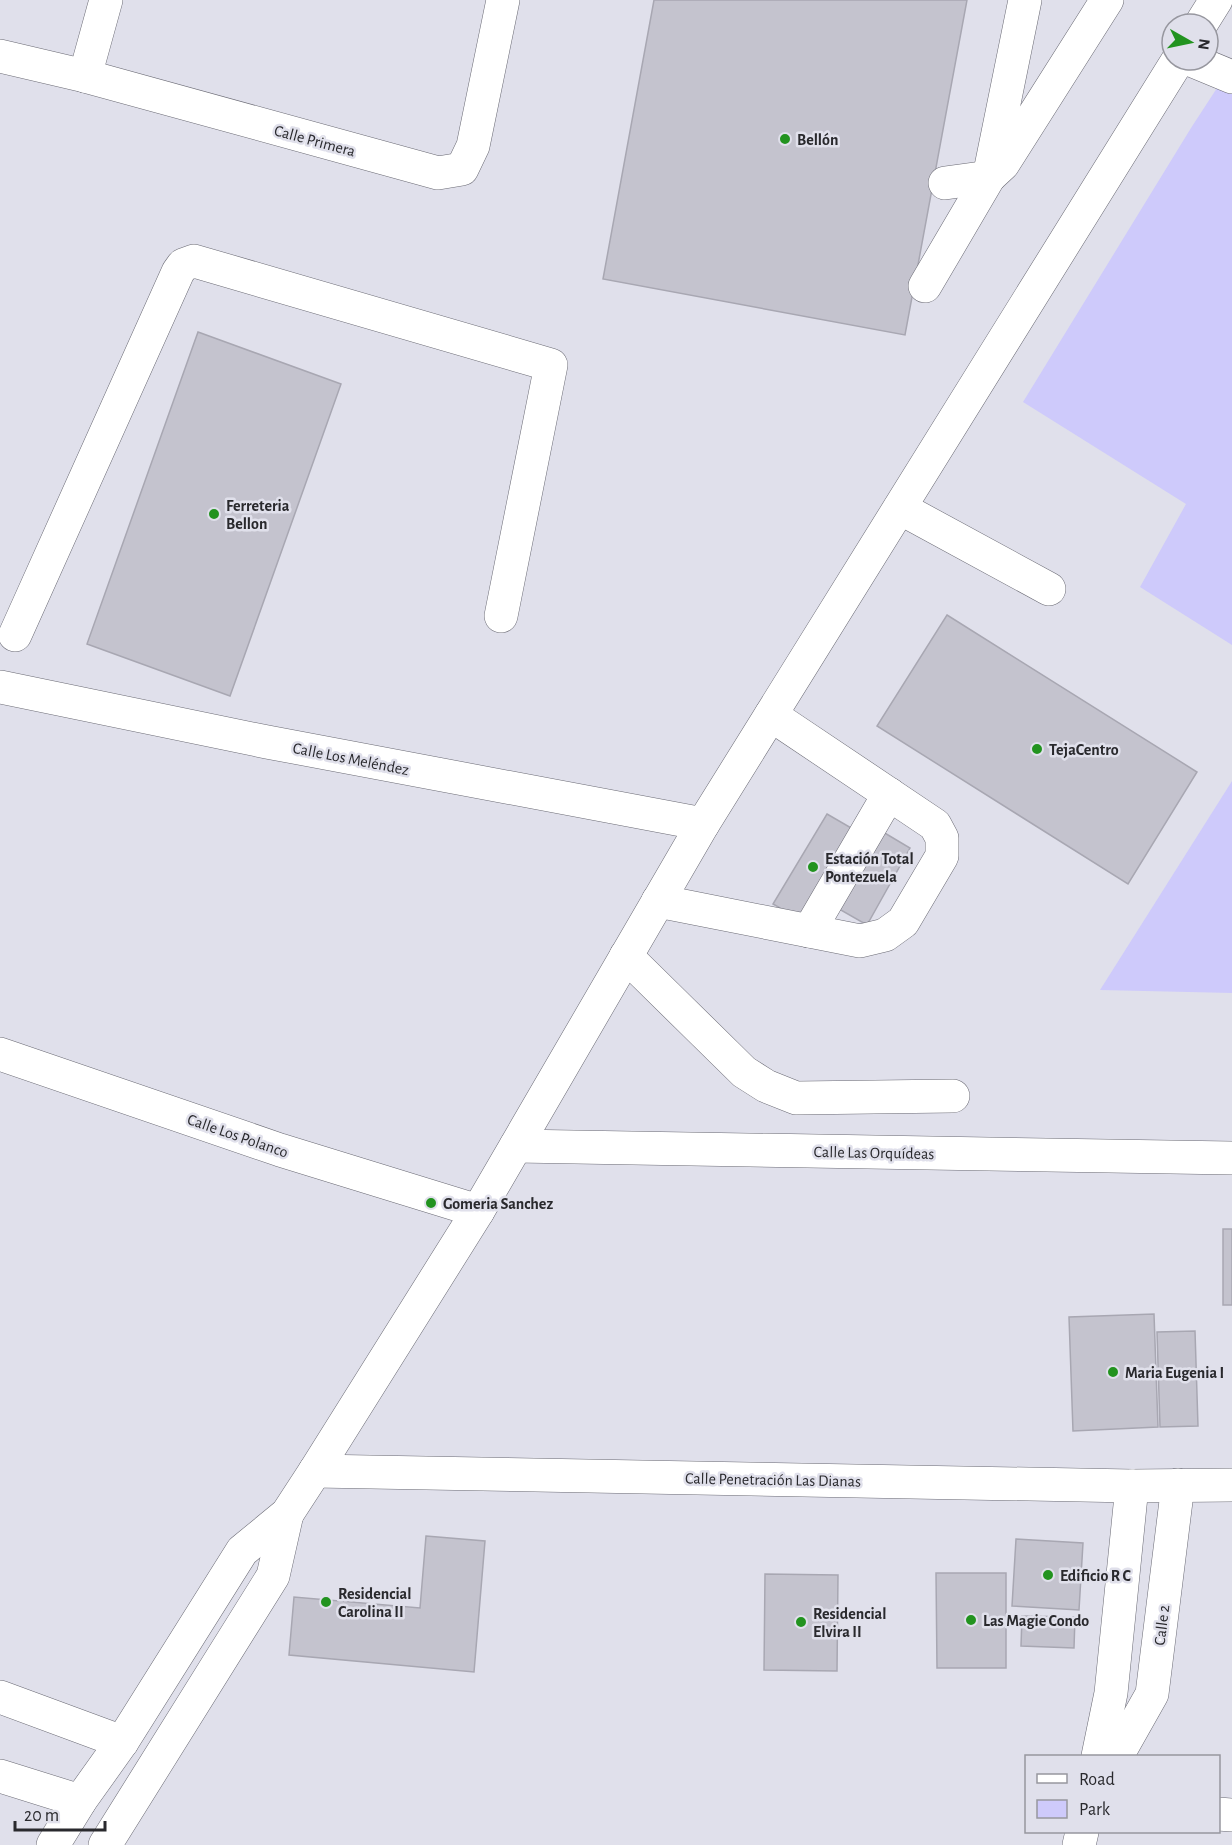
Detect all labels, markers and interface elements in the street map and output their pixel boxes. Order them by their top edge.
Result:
north arrow [1160,12,1220,72]
text: N [1195,37,1213,51]
street label: Calle Primera [272,122,357,159]
marker: Bellón [778,132,792,146]
place label: Bellón [797,132,838,148]
place label: Ferreteria Bellon [226,498,290,532]
marker: Ferreteria Bellon [207,507,221,521]
street label: Calle Los Meléndez [291,740,411,778]
marker: TejaCentro [1030,742,1044,756]
place label: TejaCentro [1049,742,1119,759]
place label: Estación Total Pontezuela [825,851,914,885]
marker: Estación Total Pontezuela [806,860,820,874]
street label: Calle Los Polanco [185,1111,290,1161]
street label: Calle Las Orquídeas [813,1144,935,1162]
marker: Gomeria Sanchez [424,1196,438,1210]
place label: Gomeria Sanchez [443,1196,553,1212]
marker: Maria Eugenia I [1106,1365,1120,1379]
place label: Maria Eugenia I [1125,1365,1224,1381]
street label: Calle Penetración Las Dianas [685,1470,861,1490]
marker: Edificio R C [1041,1568,1055,1582]
place label: Edificio R C [1060,1568,1132,1584]
place label: Residencial Carolina II [338,1586,411,1620]
marker: Residencial Carolina II [319,1595,333,1609]
street label: Calle 2 [1152,1604,1172,1646]
place label: Residencial Elvira II [813,1606,886,1640]
marker: Las Magie Condo [964,1613,978,1627]
place label: Las Magie Condo [983,1613,1089,1629]
marker: Residencial Elvira II [794,1615,808,1629]
legend [1025,1755,1220,1833]
text: Road [1079,1771,1115,1789]
scale bar [15,1794,105,1832]
text: Park [1079,1801,1111,1819]
text: 20 m [24,1807,59,1825]

